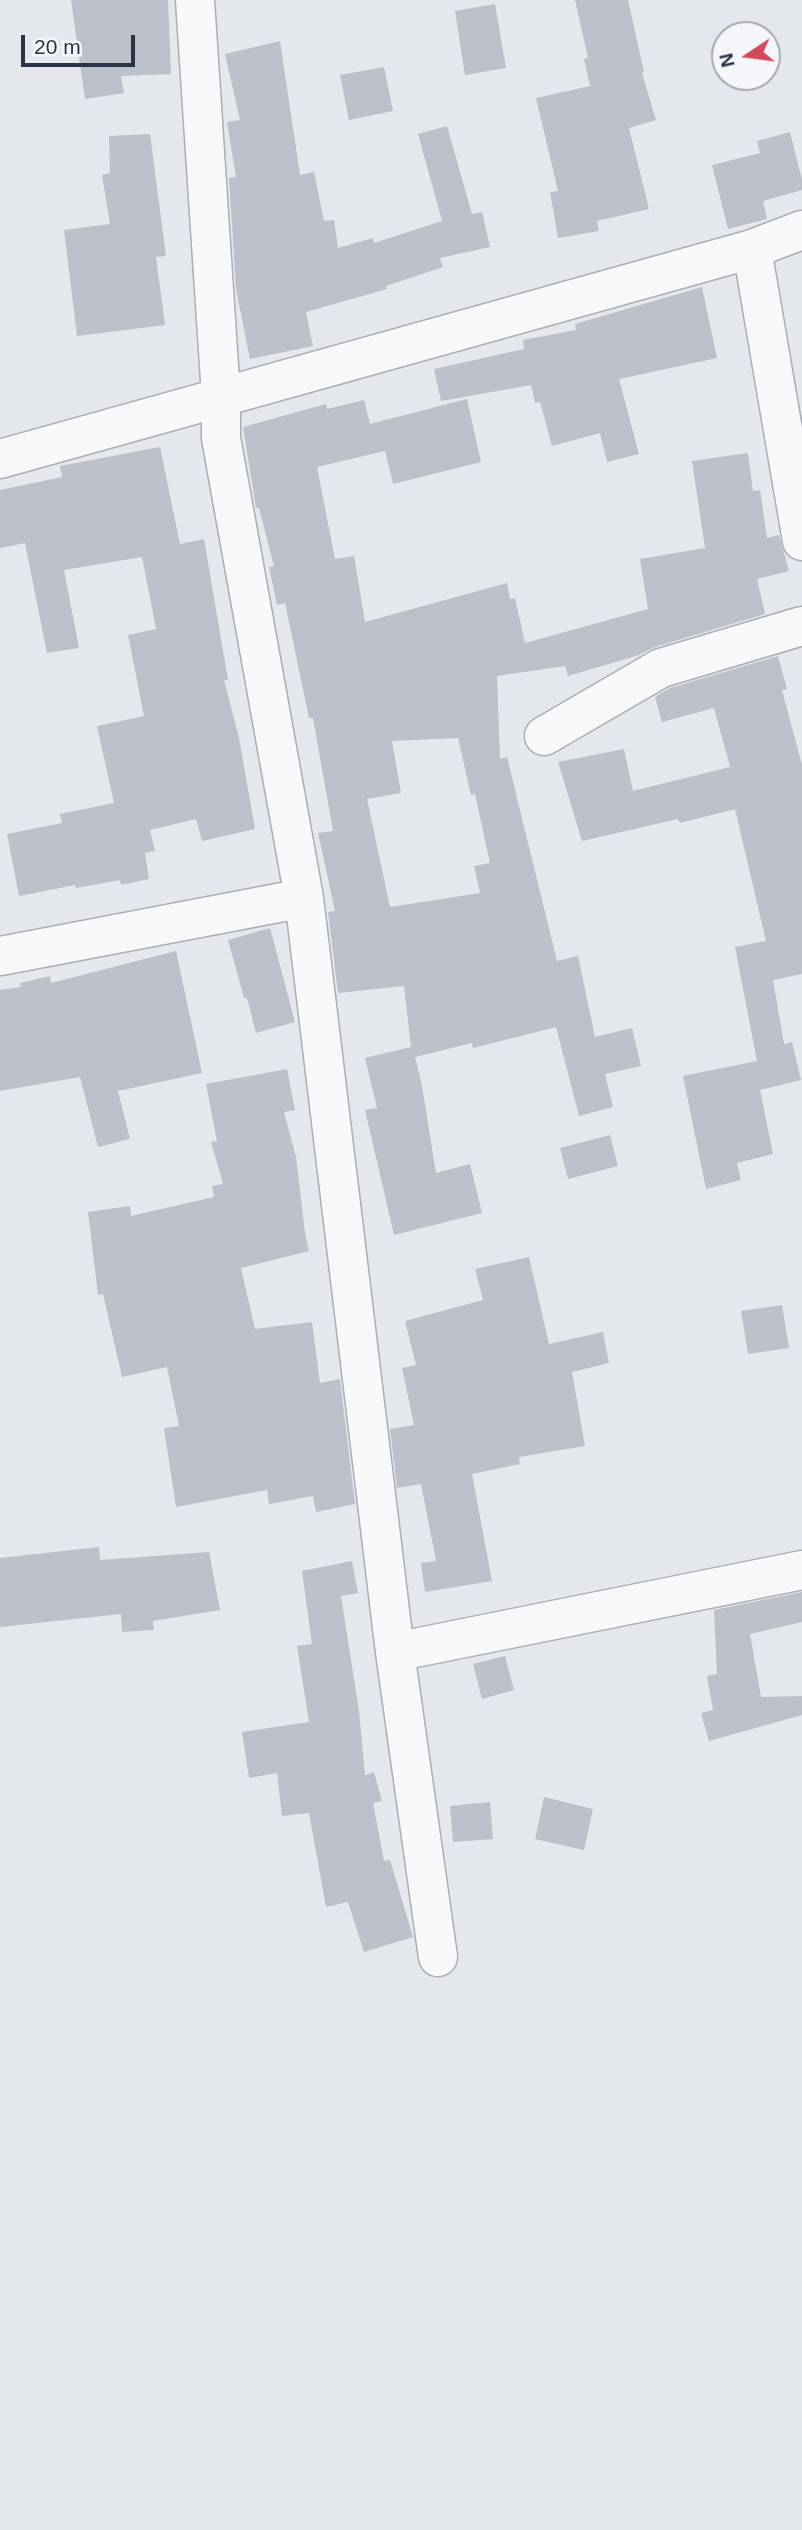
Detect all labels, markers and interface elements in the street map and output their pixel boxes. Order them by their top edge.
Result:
scale bar [24,21,138,65]
north arrow [711,21,781,91]
text: 20 m [34,35,81,58]
text: N [715,51,739,69]

